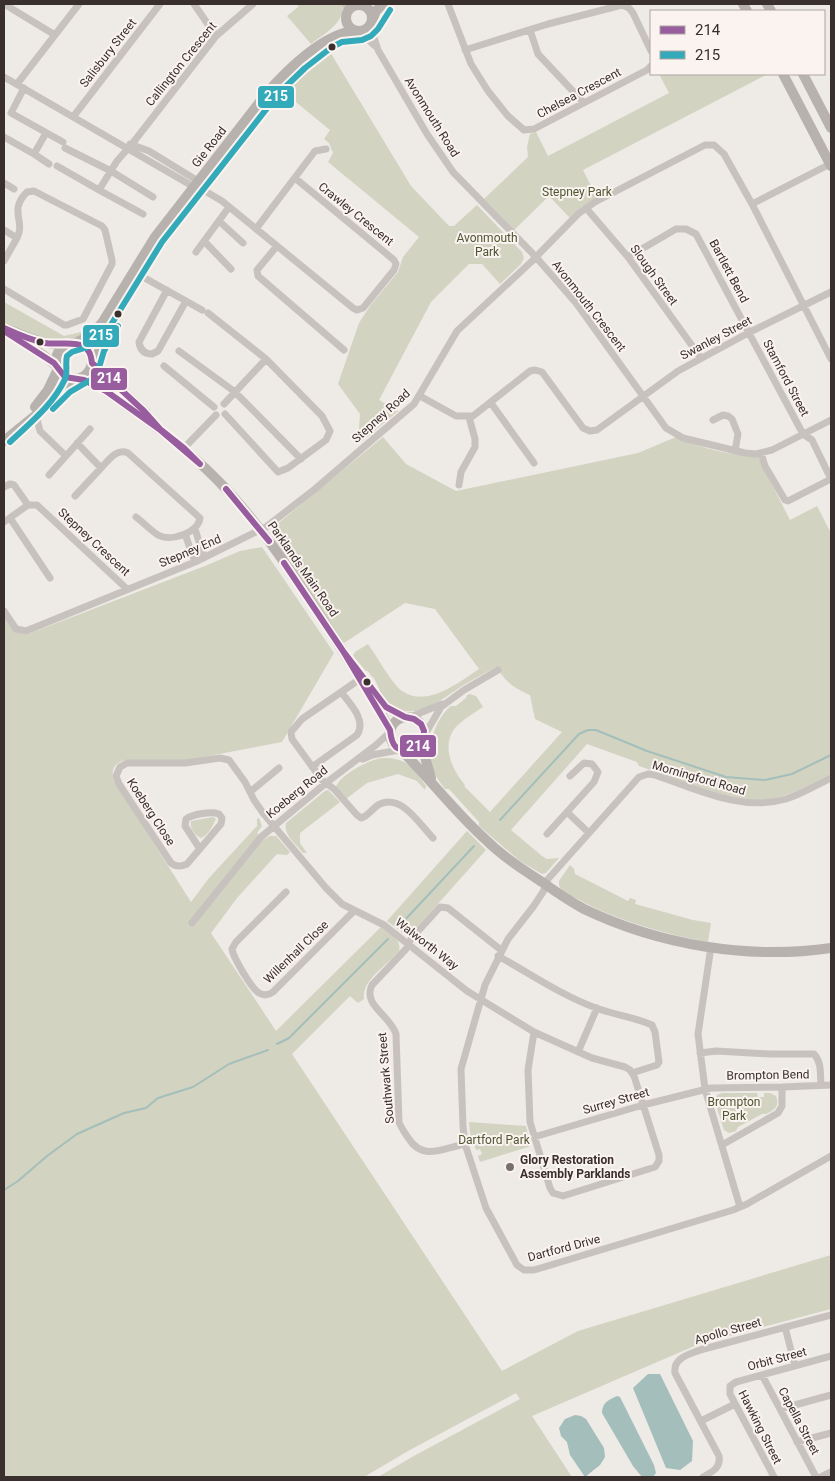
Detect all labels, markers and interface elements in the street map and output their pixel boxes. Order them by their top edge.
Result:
legend [650,10,825,75]
street label: Salisbury Street [77,16,139,90]
street label: Callington Crescent [143,19,219,109]
text: 214 [695,21,721,39]
unlabelled marker [327,42,337,52]
text: 215 [695,46,720,64]
street label: Chelsea Crescent [535,65,624,121]
street label: Avonmouth Road [402,74,462,160]
line badge: 215 [257,85,295,109]
text: 215 [264,88,288,104]
street label: Gie Road [189,124,229,170]
street label: Crawley Crescent [316,179,396,249]
park label: Stepney Park [542,185,613,199]
park label: Avonmouth Park [456,231,518,259]
street label: Bartlett Bend [706,237,752,305]
street label: Slough Street [627,242,681,308]
street label: Avonmouth Crescent [549,258,629,354]
unlabelled marker [113,309,123,319]
street label: Swanley Street [678,313,754,363]
line badge: 215 [82,324,120,348]
text: 215 [89,327,113,343]
unlabelled marker [35,337,45,347]
street label: Stamford Street [760,337,812,419]
line badge: 214 [90,367,128,391]
text: 214 [97,370,121,386]
street label: Stepney Road [349,386,413,446]
street label: Stepney Crescent [55,505,133,579]
street label: Parklands Main Road [265,519,341,619]
street label: Stepney End [157,532,223,570]
unlabelled marker [362,677,372,687]
line badge: 214 [399,734,437,758]
text: 214 [406,738,430,754]
street label: Morningford Road [651,758,747,798]
street label: Koeberg Road [263,763,331,821]
street label: Koeberg Close [124,776,178,848]
street label: Walworth Way [393,915,462,973]
street label: Willenhall Close [261,918,331,986]
street label: Southwark Street [375,1032,397,1124]
street label: Brompton Bend [726,1067,810,1083]
street label: Surrey Street [581,1085,651,1117]
park label: Brompton Park [708,1095,760,1123]
park label: Dartford Park [458,1133,531,1147]
place label: Glory Restoration Assembly Parklands [520,1153,630,1181]
marker: Glory Restoration Assembly Parklands [504,1161,516,1173]
street label: Dartford Drive [526,1232,602,1264]
street label: Apollo Street [693,1315,763,1347]
street label: Orbit Street [746,1344,808,1374]
street label: Capella Street [775,1385,823,1457]
street label: Hawking Street [735,1388,785,1466]

